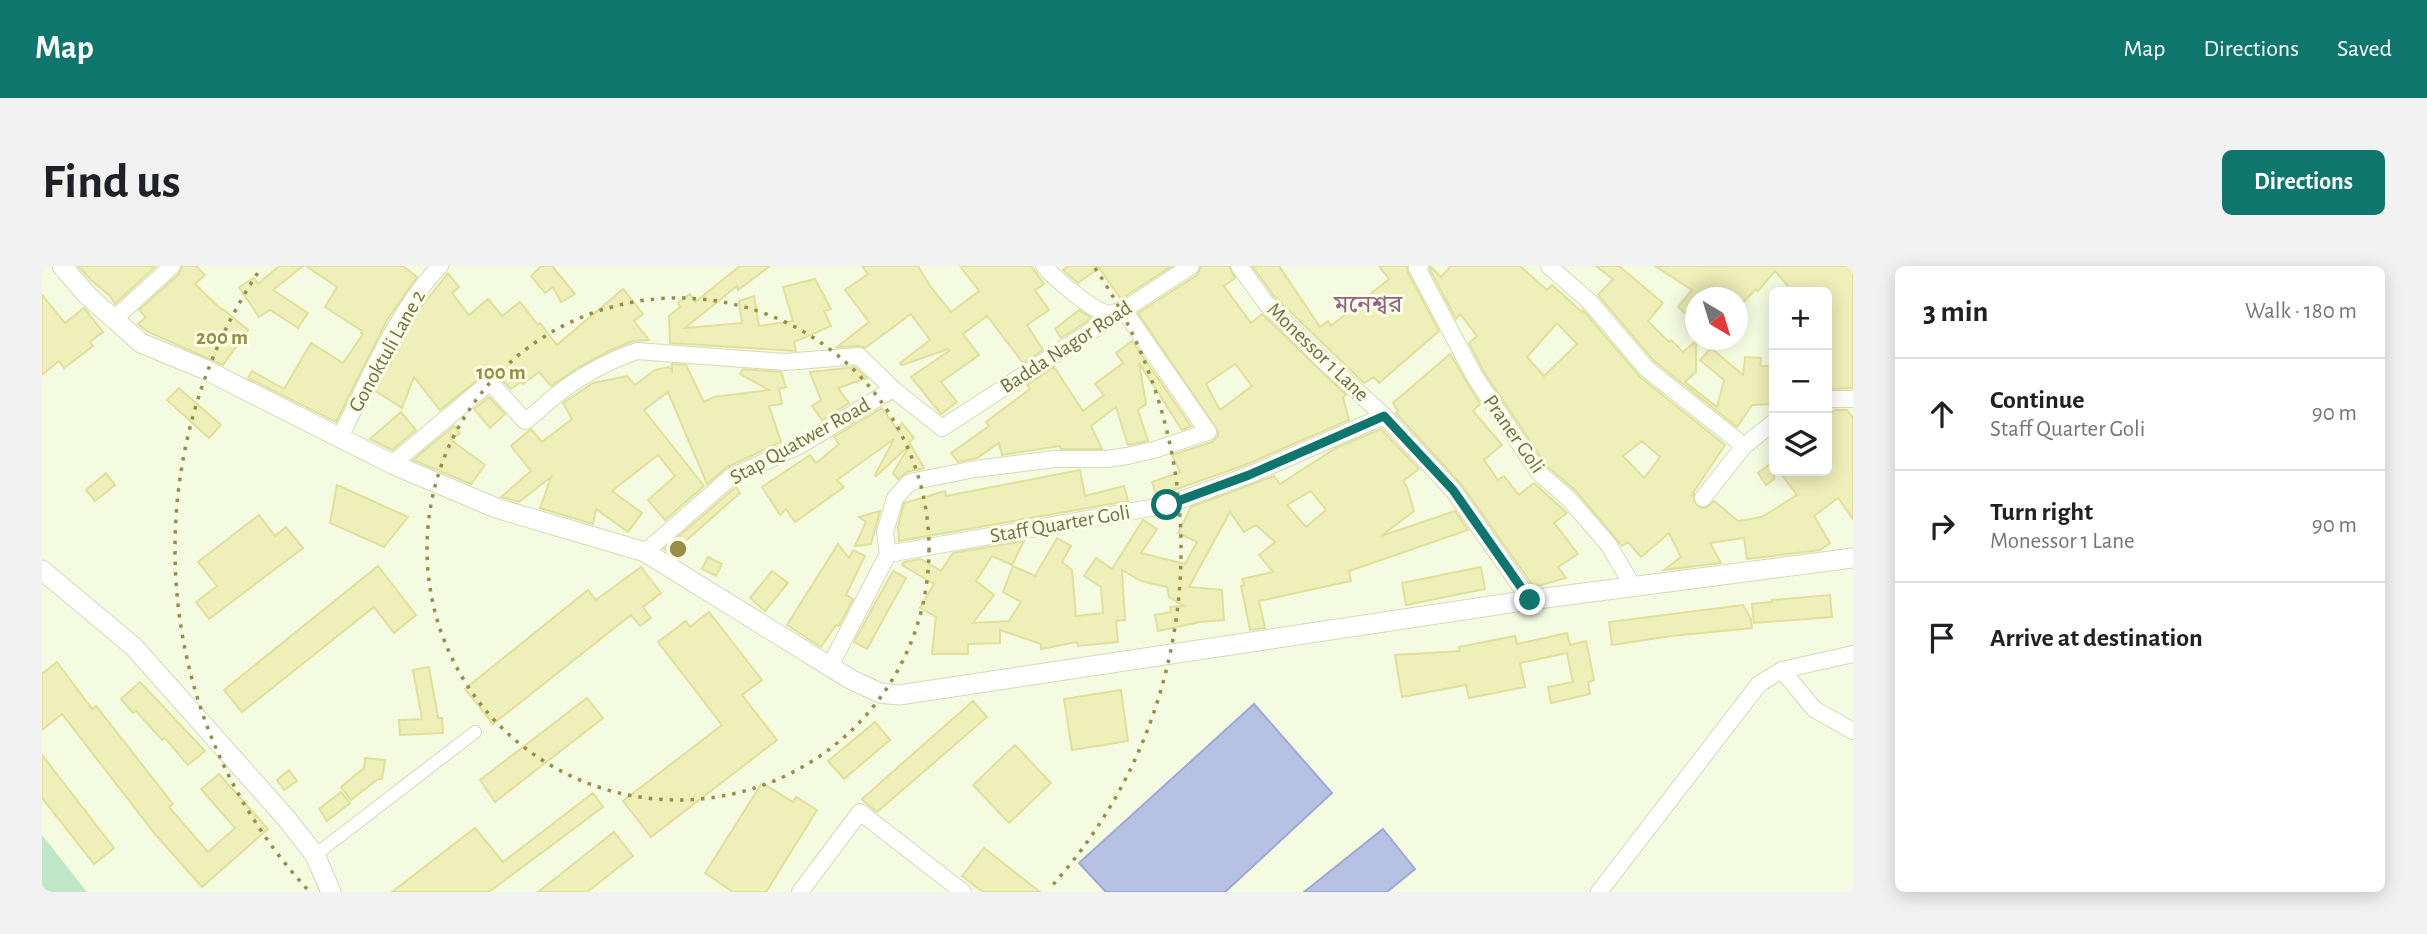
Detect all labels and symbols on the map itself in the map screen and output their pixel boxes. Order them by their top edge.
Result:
street label: Gonoktuli Lane 2 [345,286,429,416]
north arrow [1685,287,1748,350]
district label: মনেশ্বর [1333,293,1403,317]
street label: Badda Nagor Road [997,297,1135,397]
street label: Monessor 1 Lane [1263,299,1373,405]
text: 200 m [196,327,248,348]
text: 100 m [476,362,526,383]
street label: Praner Goli [1480,391,1548,477]
street label: Stap Quatwer Road [726,394,874,488]
route start [1151,489,1182,520]
street label: Staff Quarter Goli [988,501,1132,547]
centre of rings [666,537,690,561]
route end [1514,584,1545,615]

